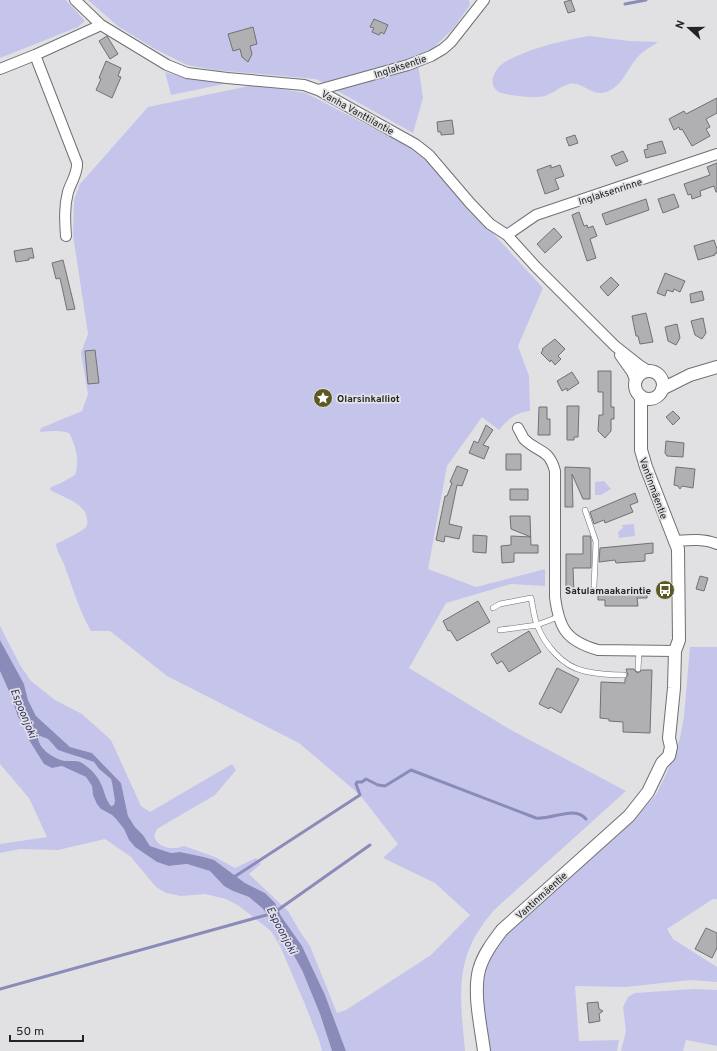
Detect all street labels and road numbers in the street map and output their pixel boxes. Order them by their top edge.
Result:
street label: Inglaksentie [373,53,428,82]
street label: Vanha Vanttilantie [319,88,396,139]
street label: Inglaksenrinne [577,176,644,209]
street label: Vantinmäentie [635,456,670,521]
street label: Vantinmäentie [514,870,570,923]

